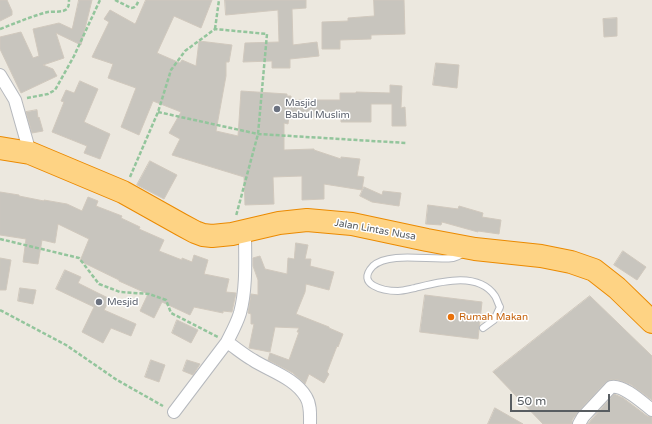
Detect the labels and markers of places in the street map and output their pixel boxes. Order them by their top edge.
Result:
place label: Masjid Babul Muslim [285,97,350,120]
marker: Masjid Babul Muslim [272,104,282,114]
place label: Mesjid [107,296,138,308]
marker: Mesjid [94,297,104,307]
place label: Rumah Makan [459,311,528,323]
marker: Rumah Makan [446,312,456,322]

